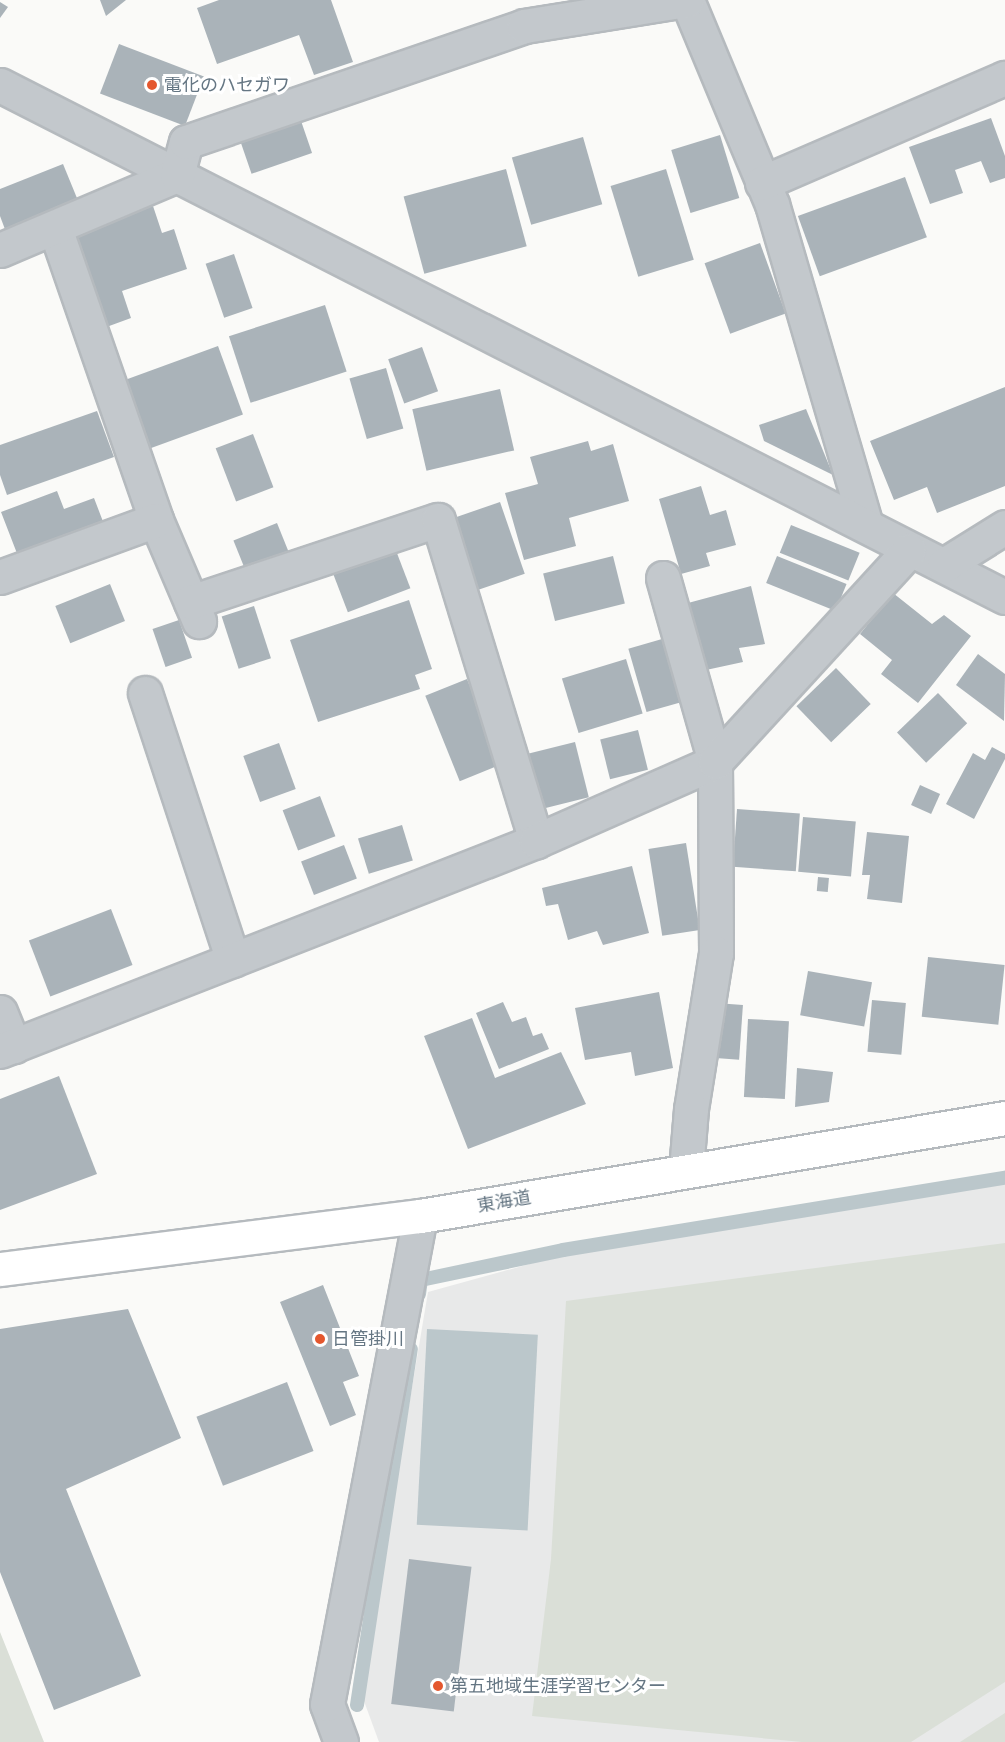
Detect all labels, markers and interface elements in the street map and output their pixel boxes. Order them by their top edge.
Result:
place label: 電化のハセガワ [164,74,290,96]
marker: 電化のハセガワ [145,78,159,92]
street label: 東海道 [476,1187,532,1217]
place label: 日管掛川 [332,1328,404,1350]
marker: 日管掛川 [313,1332,327,1346]
place label: 第五地域生涯学習センター [450,1675,666,1697]
marker: 第五地域生涯学習センター [431,1679,445,1693]

